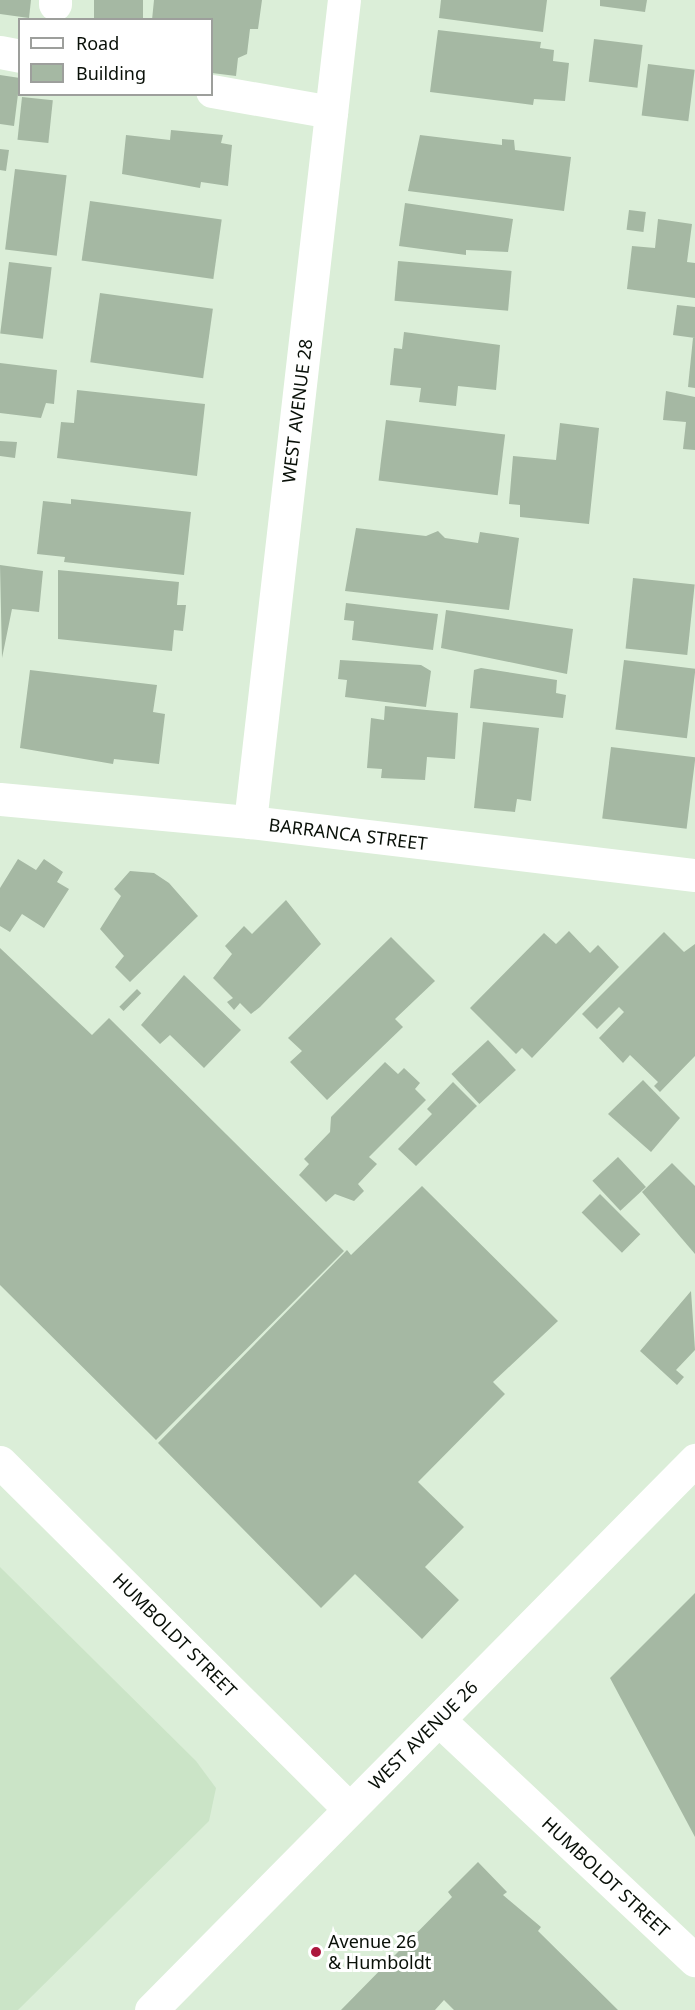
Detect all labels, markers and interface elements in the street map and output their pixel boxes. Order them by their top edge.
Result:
legend [18,18,213,96]
text: Road [76,31,119,55]
text: Building [76,61,146,85]
street label: WEST AVENUE 28 [277,338,317,484]
street label: BARRANCA STREET [268,814,428,854]
street label: HUMBOLDT STREET [109,1569,241,1701]
street label: WEST AVENUE 26 [364,1676,482,1794]
street label: HUMBOLDT STREET [538,1812,674,1942]
place label: Avenue 26 & Humboldt [328,1931,431,1974]
marker: Avenue 26 & Humboldt [309,1945,323,1959]

